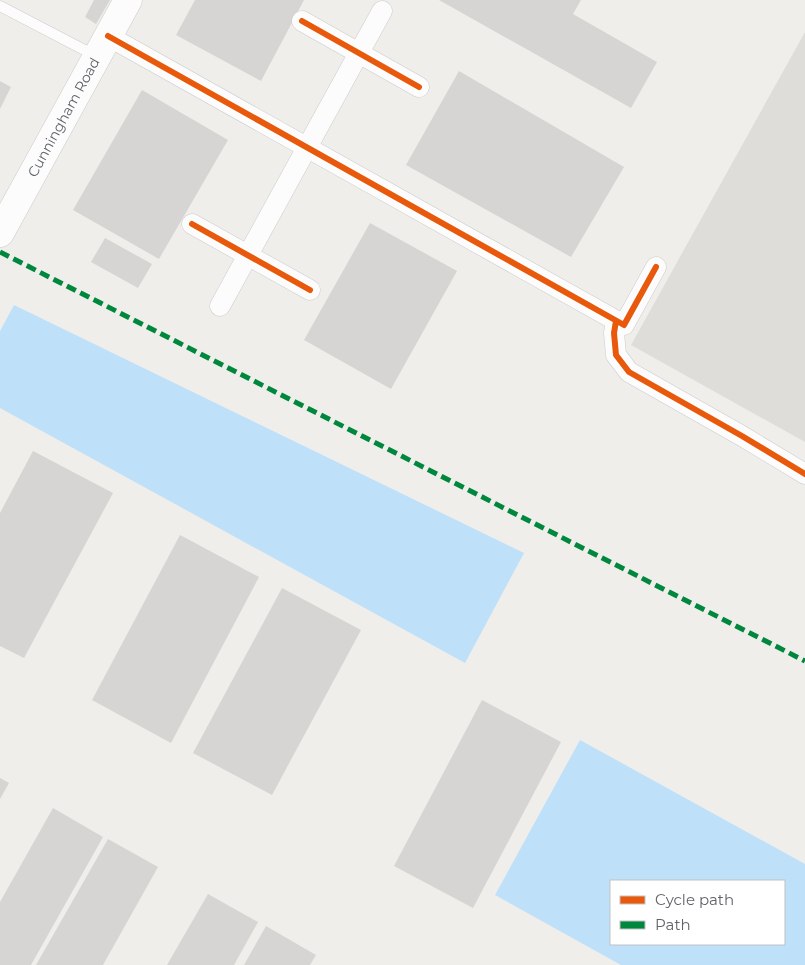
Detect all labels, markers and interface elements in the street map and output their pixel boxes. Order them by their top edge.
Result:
street label: Cunningham Road [23,54,104,180]
legend [610,880,785,945]
text: Cycle path [655,890,734,909]
text: Path [655,915,691,934]

